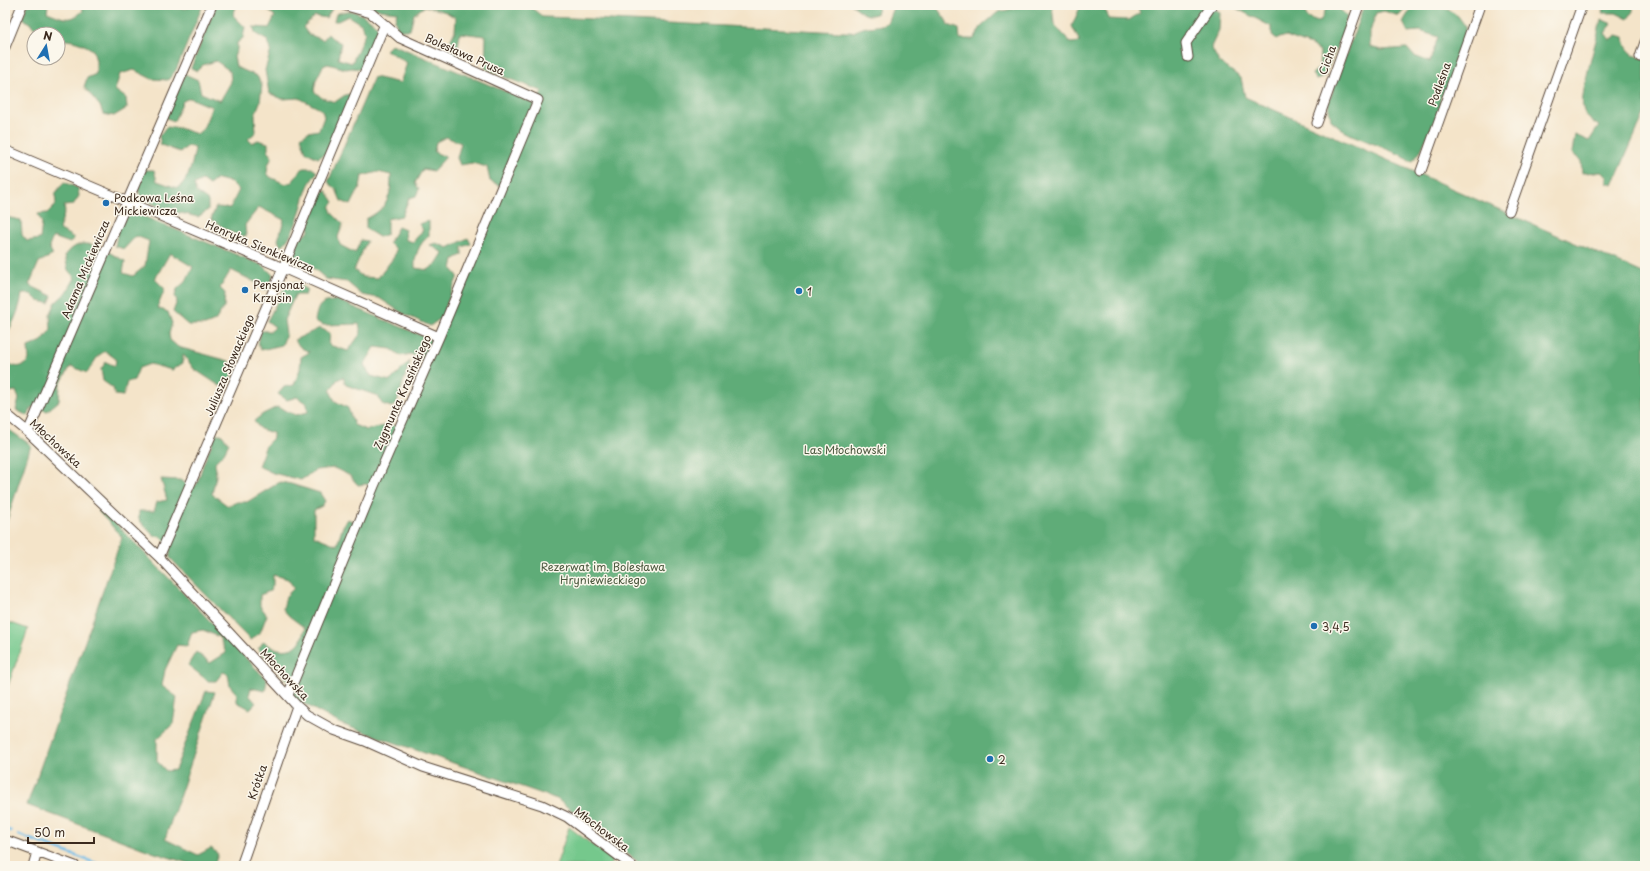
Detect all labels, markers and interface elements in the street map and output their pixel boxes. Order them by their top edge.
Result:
north arrow [26,26,66,66]
text: N [42,27,54,45]
street label: Bolesława Prusa [422,29,508,79]
street label: Cicha [1314,43,1340,77]
street label: Podleśna [1423,59,1455,108]
place label: Podkowa Leśna Mickiewicza [114,189,194,219]
marker: Podkowa Leśna Mickiewicza [101,198,111,208]
street label: Henryka Sienkiewicza [203,215,317,277]
street label: Adama Mickiewicza [57,216,114,321]
place label: Pensjonat Krzysin [253,276,305,306]
place label: 1 [807,283,812,300]
marker: Pensjonat Krzysin [240,285,250,295]
marker: 1 [794,286,804,296]
street label: Juliusza Słowackiego [200,311,258,419]
street label: Zygmunta Krasińskiego [369,332,435,452]
street label: Młochowska [26,415,86,472]
park label: Las Młochowski [804,441,886,458]
park label: Rezerwat im. Bolesława Hryniewieckiego [541,558,665,588]
place label: 3,4,5 [1322,618,1350,635]
marker: 3,4,5 [1309,621,1319,631]
street label: Młochowska [257,644,314,704]
place label: 2 [998,751,1006,768]
marker: 2 [985,754,995,764]
street label: Krótka [243,762,271,802]
street label: Młochowska [571,803,633,856]
scale bar [28,819,94,845]
text: 50 m [34,823,65,841]

